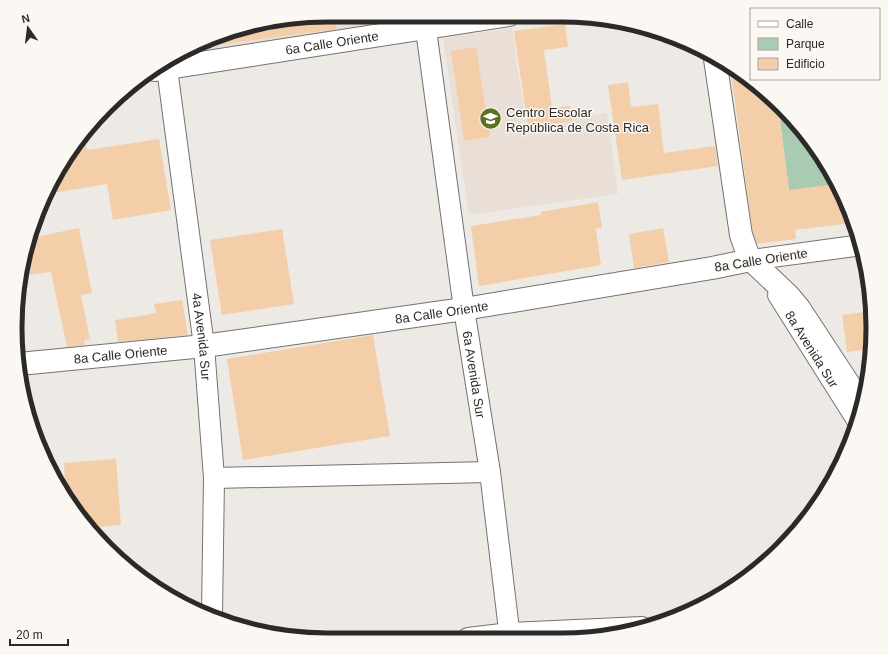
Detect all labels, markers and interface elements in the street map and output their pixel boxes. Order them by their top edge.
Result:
north arrow [8,8,48,48]
legend [750,8,880,80]
text: N [20,12,31,25]
text: Calle [786,17,814,31]
street label: 6a Calle Oriente [284,28,379,57]
text: Parque [786,37,825,51]
text: Edificio [786,57,825,71]
place label: Centro Escolar República de Costa Rica [506,105,650,135]
school or university icon: Centro Escolar República de Costa Rica [477,106,503,132]
street label: 8a Calle Oriente [713,245,809,275]
street label: 4a Avenida Sur [189,292,214,382]
street label: 8a Calle Oriente [394,298,489,326]
street label: 8a Avenida Sur [782,308,842,391]
street label: 6a Avenida Sur [460,330,489,420]
street label: 8a Calle Oriente [73,342,168,366]
scale bar [10,621,68,647]
text: 20 m [16,628,43,642]

